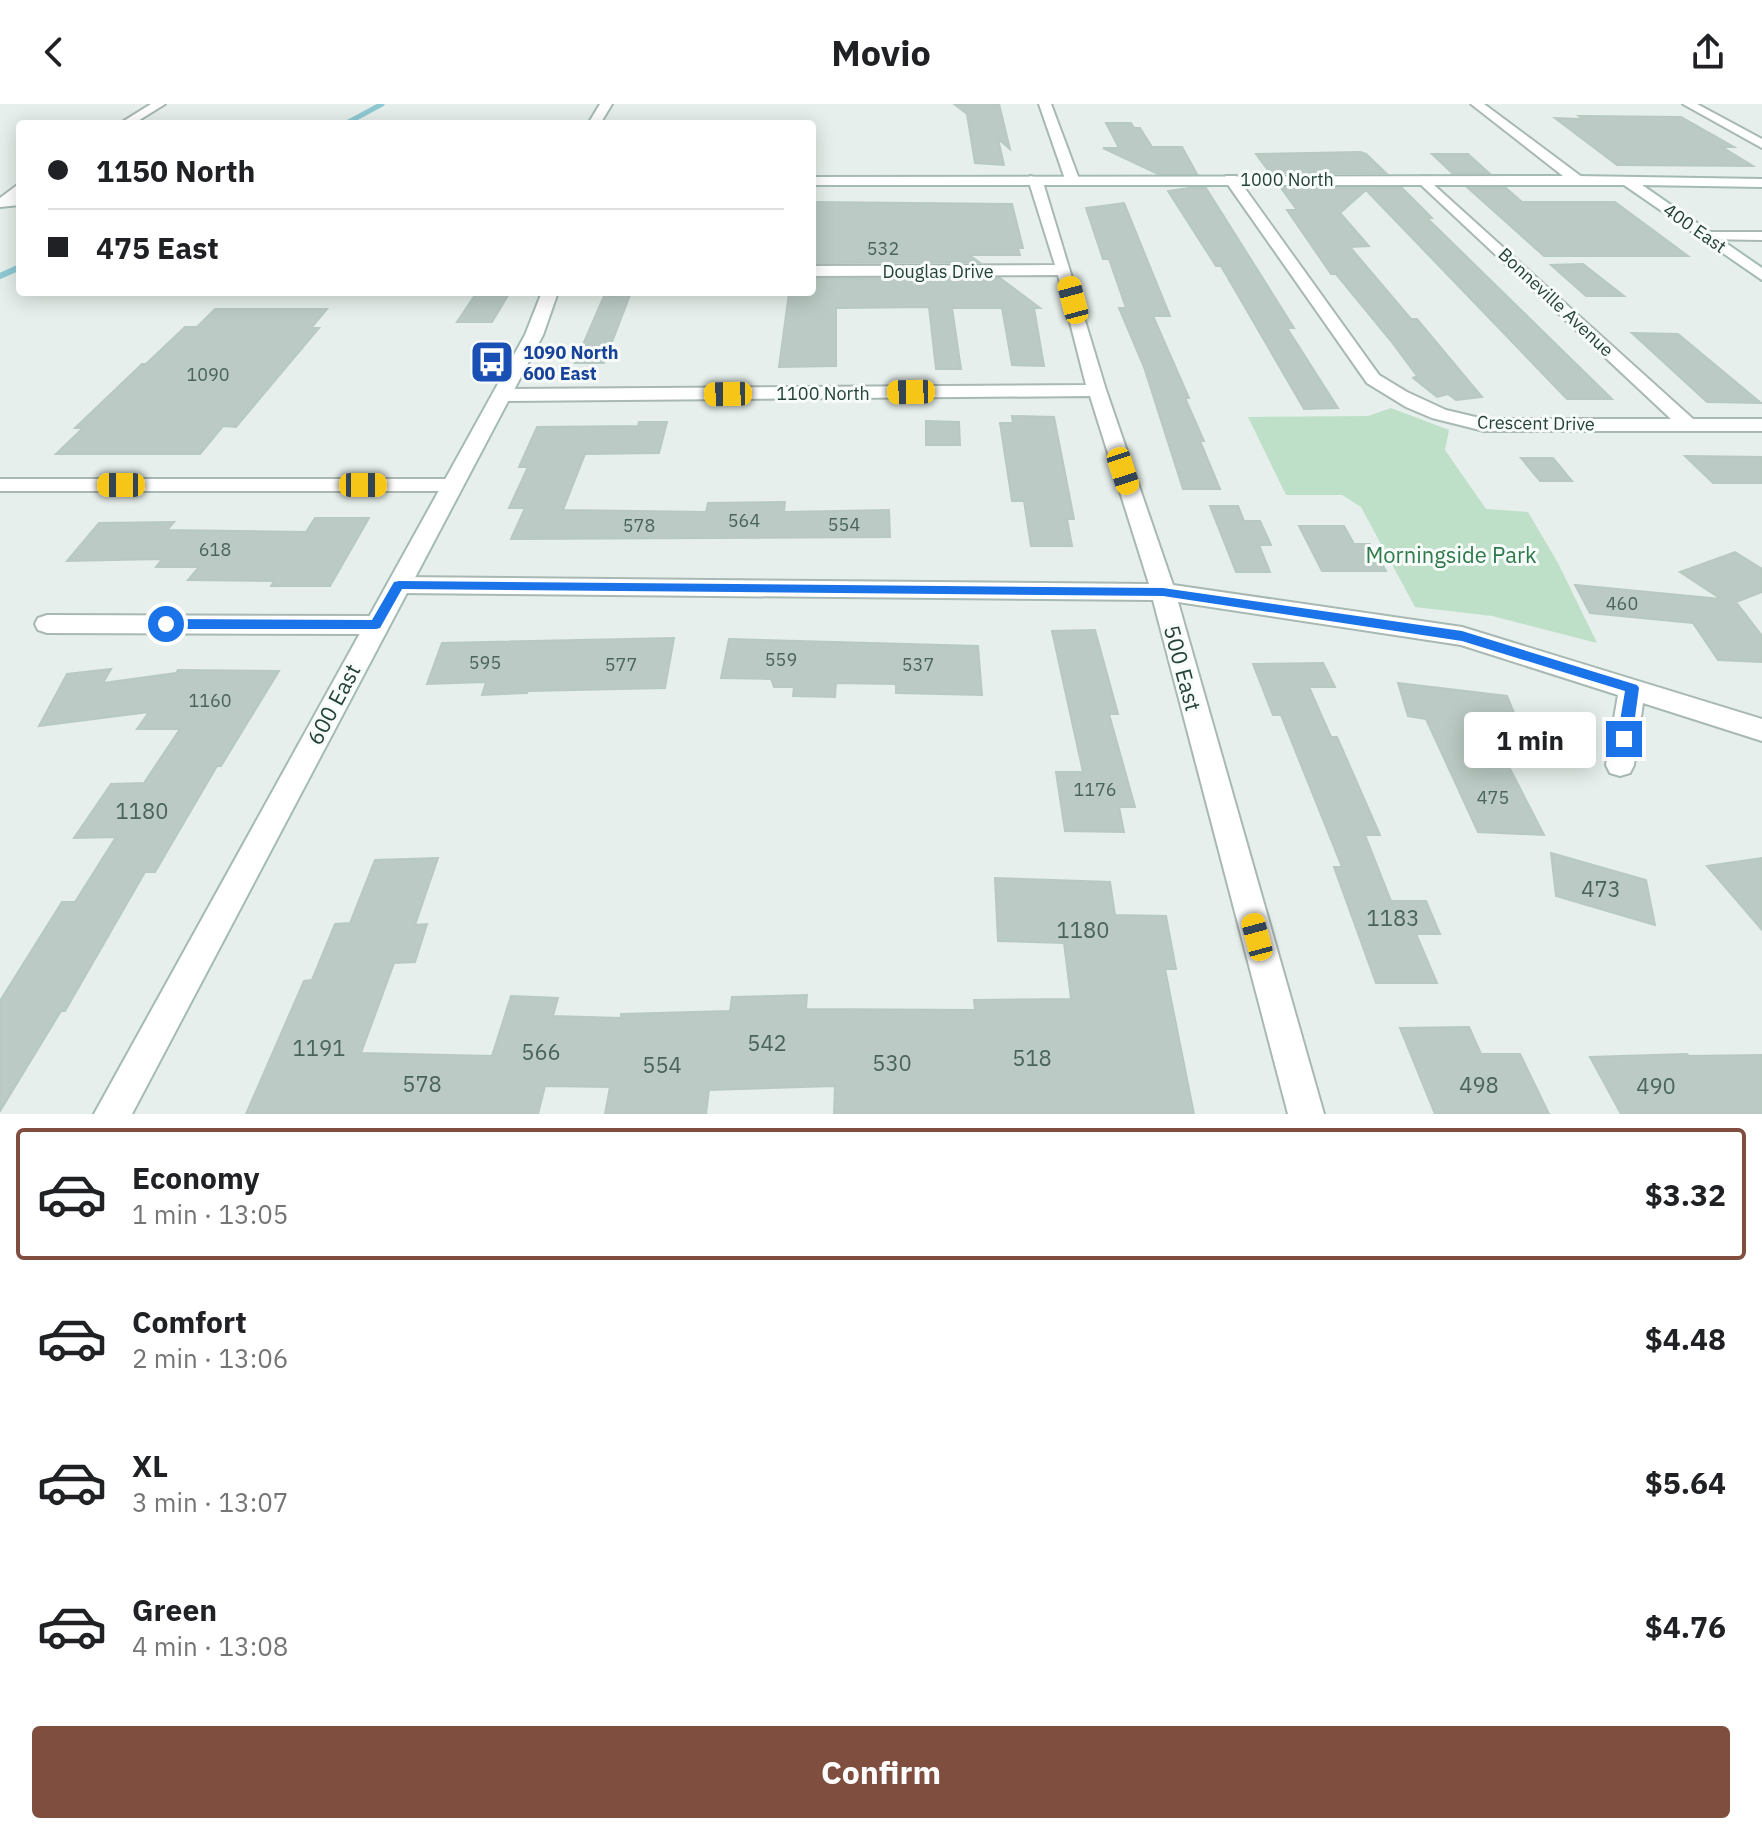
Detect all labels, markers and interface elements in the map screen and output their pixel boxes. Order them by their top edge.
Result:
text: Movio [831,29,931,76]
icon: back [32,30,76,74]
icon: share [1686,30,1730,74]
text: 1150 North [96,151,255,190]
street label: 1000 North [1240,168,1334,191]
street label: 400 East [1659,198,1731,258]
text: 475 East [96,228,219,267]
house number: 532 [867,237,899,260]
street label: Bonneville Avenue [1494,243,1619,361]
street label: Douglas Drive [882,260,994,283]
car [1055,274,1091,326]
bus stop icon: 1090 North 600 East [468,338,516,386]
place label: 1090 North 600 East [523,341,619,385]
house number: 1090 [186,363,230,386]
car [887,380,935,404]
car [704,382,752,406]
street label: 1100 North [776,382,870,405]
street label: Crescent Drive [1477,410,1595,436]
car [1104,444,1142,498]
car [97,473,145,497]
car [339,473,387,497]
house number: 564 [728,509,760,532]
house number: 554 [828,513,860,536]
house number: 578 [623,514,655,537]
house number: 618 [199,538,231,561]
park label: Morningside Park [1365,540,1537,569]
house number: 460 [1606,592,1638,615]
route start [148,606,184,642]
street label: 500 East [1158,622,1208,714]
house number: 559 [765,648,797,671]
house number: 595 [469,651,501,674]
house number: 577 [605,653,637,676]
house number: 537 [902,653,934,676]
street label: 600 East [300,658,366,750]
house number: 1160 [188,689,232,712]
callout: 1 min [1464,711,1596,767]
route end [1606,721,1642,757]
text: 1 min [1496,723,1564,757]
house number: 1176 [1073,778,1117,801]
house number: 475 [1477,786,1509,809]
house number: 1180 [116,796,168,825]
house number: 473 [1581,874,1621,903]
house number: 1183 [1367,903,1419,932]
car [1239,911,1275,963]
house number: 1180 [1057,915,1109,944]
house number: 542 [747,1028,787,1057]
house number: 1191 [293,1033,345,1062]
house number: 566 [521,1037,561,1066]
house number: 518 [1012,1043,1052,1072]
house number: 530 [872,1048,912,1077]
house number: 554 [642,1050,682,1079]
house number: 578 [402,1069,442,1098]
house number: 498 [1459,1070,1499,1099]
house number: 490 [1636,1071,1676,1100]
icon: car [36,1158,108,1230]
text: Economy [132,1158,260,1197]
text: $3.32 [1645,1175,1726,1214]
text: 1 min · 13:05 [132,1197,288,1231]
icon: car [36,1302,108,1374]
text: Comfort [132,1302,247,1341]
text: $4.48 [1645,1319,1726,1358]
text: 2 min · 13:06 [132,1341,288,1375]
icon: car [36,1446,108,1518]
text: XL [132,1446,168,1485]
text: $5.64 [1645,1463,1726,1502]
text: 3 min · 13:07 [132,1485,288,1519]
icon: car [36,1590,108,1662]
text: Green [132,1590,217,1629]
text: $4.76 [1645,1607,1726,1646]
text: 4 min · 13:08 [132,1629,288,1663]
button: Confirm [32,1726,1730,1818]

